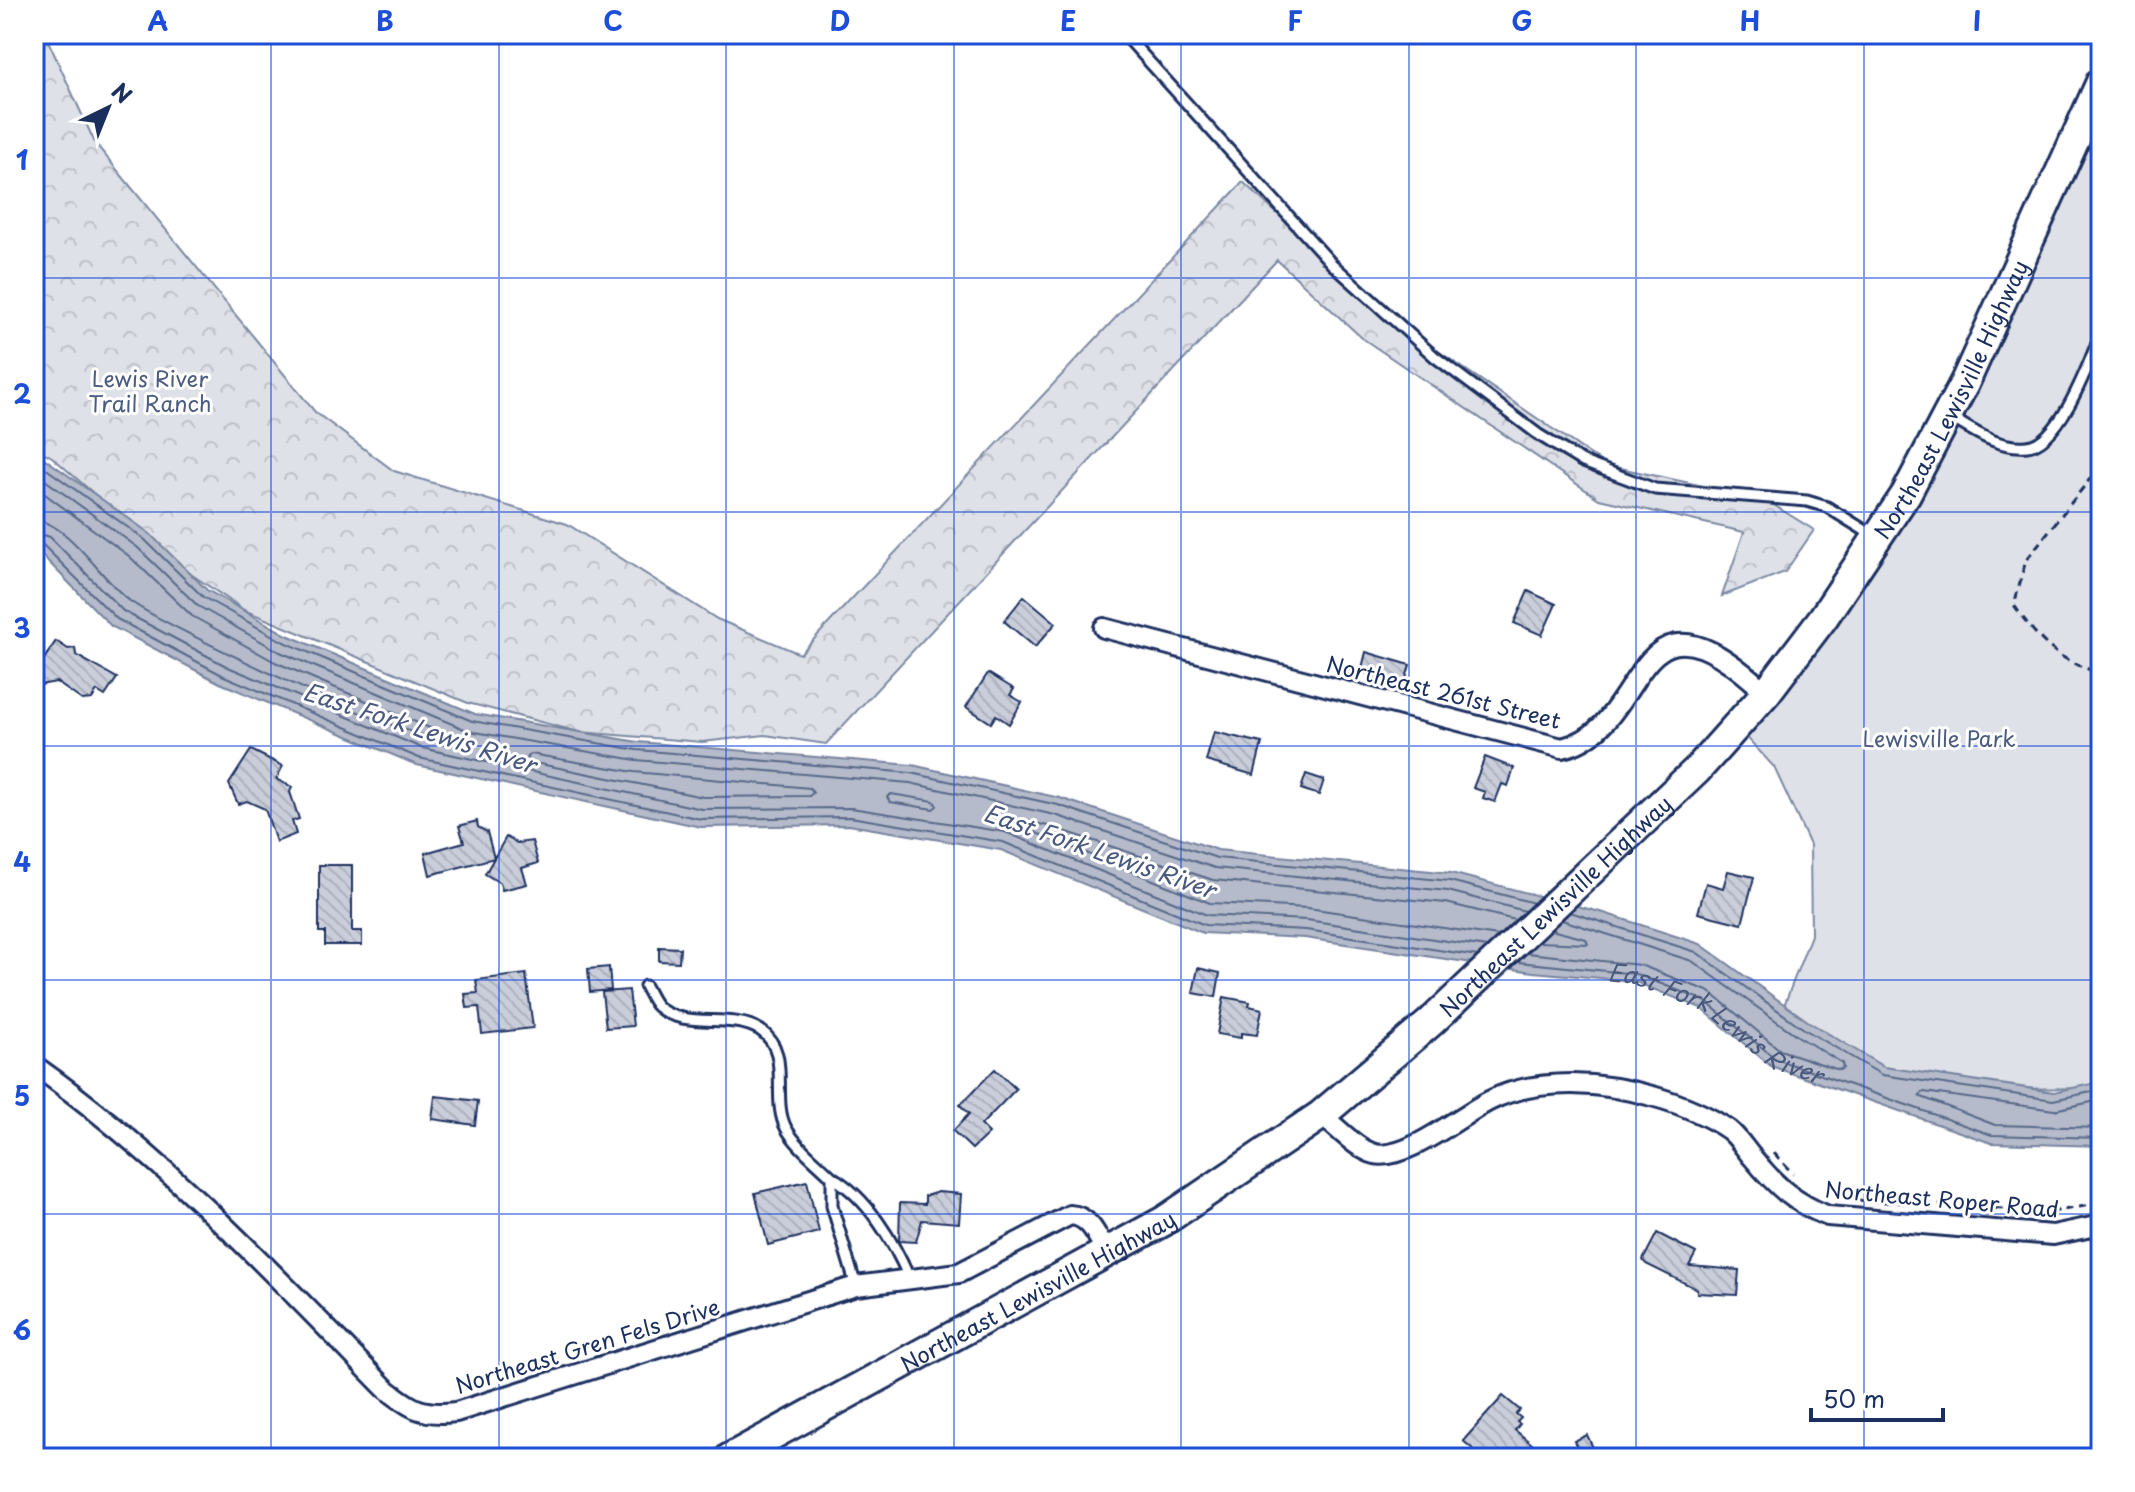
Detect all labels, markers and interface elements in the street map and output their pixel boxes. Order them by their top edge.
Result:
text: A [148,1,168,40]
text: B [376,1,394,40]
text: C [603,1,623,40]
text: D [830,1,850,40]
text: E [1060,1,1076,40]
text: F [1287,1,1303,40]
text: G [1511,1,1533,40]
text: H [1740,1,1760,40]
text: I [1973,1,1981,40]
north arrow [68,68,148,148]
text: N [105,74,140,110]
text: 1 [16,140,28,179]
street label: Northeast Lewisville Highway [1865,254,2035,545]
park label: Lewis River Trail Ranch [88,361,212,419]
text: 2 [13,374,31,413]
text: 3 [13,608,31,647]
street label: Northeast 261st Street [1323,646,1565,736]
water label: East Fork Lewis River [299,672,544,783]
park label: Lewisville Park [1862,721,2016,754]
street label: Northeast Lewisville Highway [1431,787,1678,1023]
water label: East Fork Lewis River [979,794,1223,907]
text: 4 [13,842,31,881]
water label: East Fork Lewis River [1606,953,1831,1093]
text: 5 [14,1076,30,1115]
street label: Northeast Roper Road [1824,1171,2060,1225]
street label: Northeast Lewisville Highway [893,1202,1182,1379]
street label: Northeast Gren Fels Drive [451,1289,723,1401]
text: 6 [13,1310,31,1349]
scale bar [1811,1372,1943,1422]
text: 50 m [1823,1380,1885,1416]

